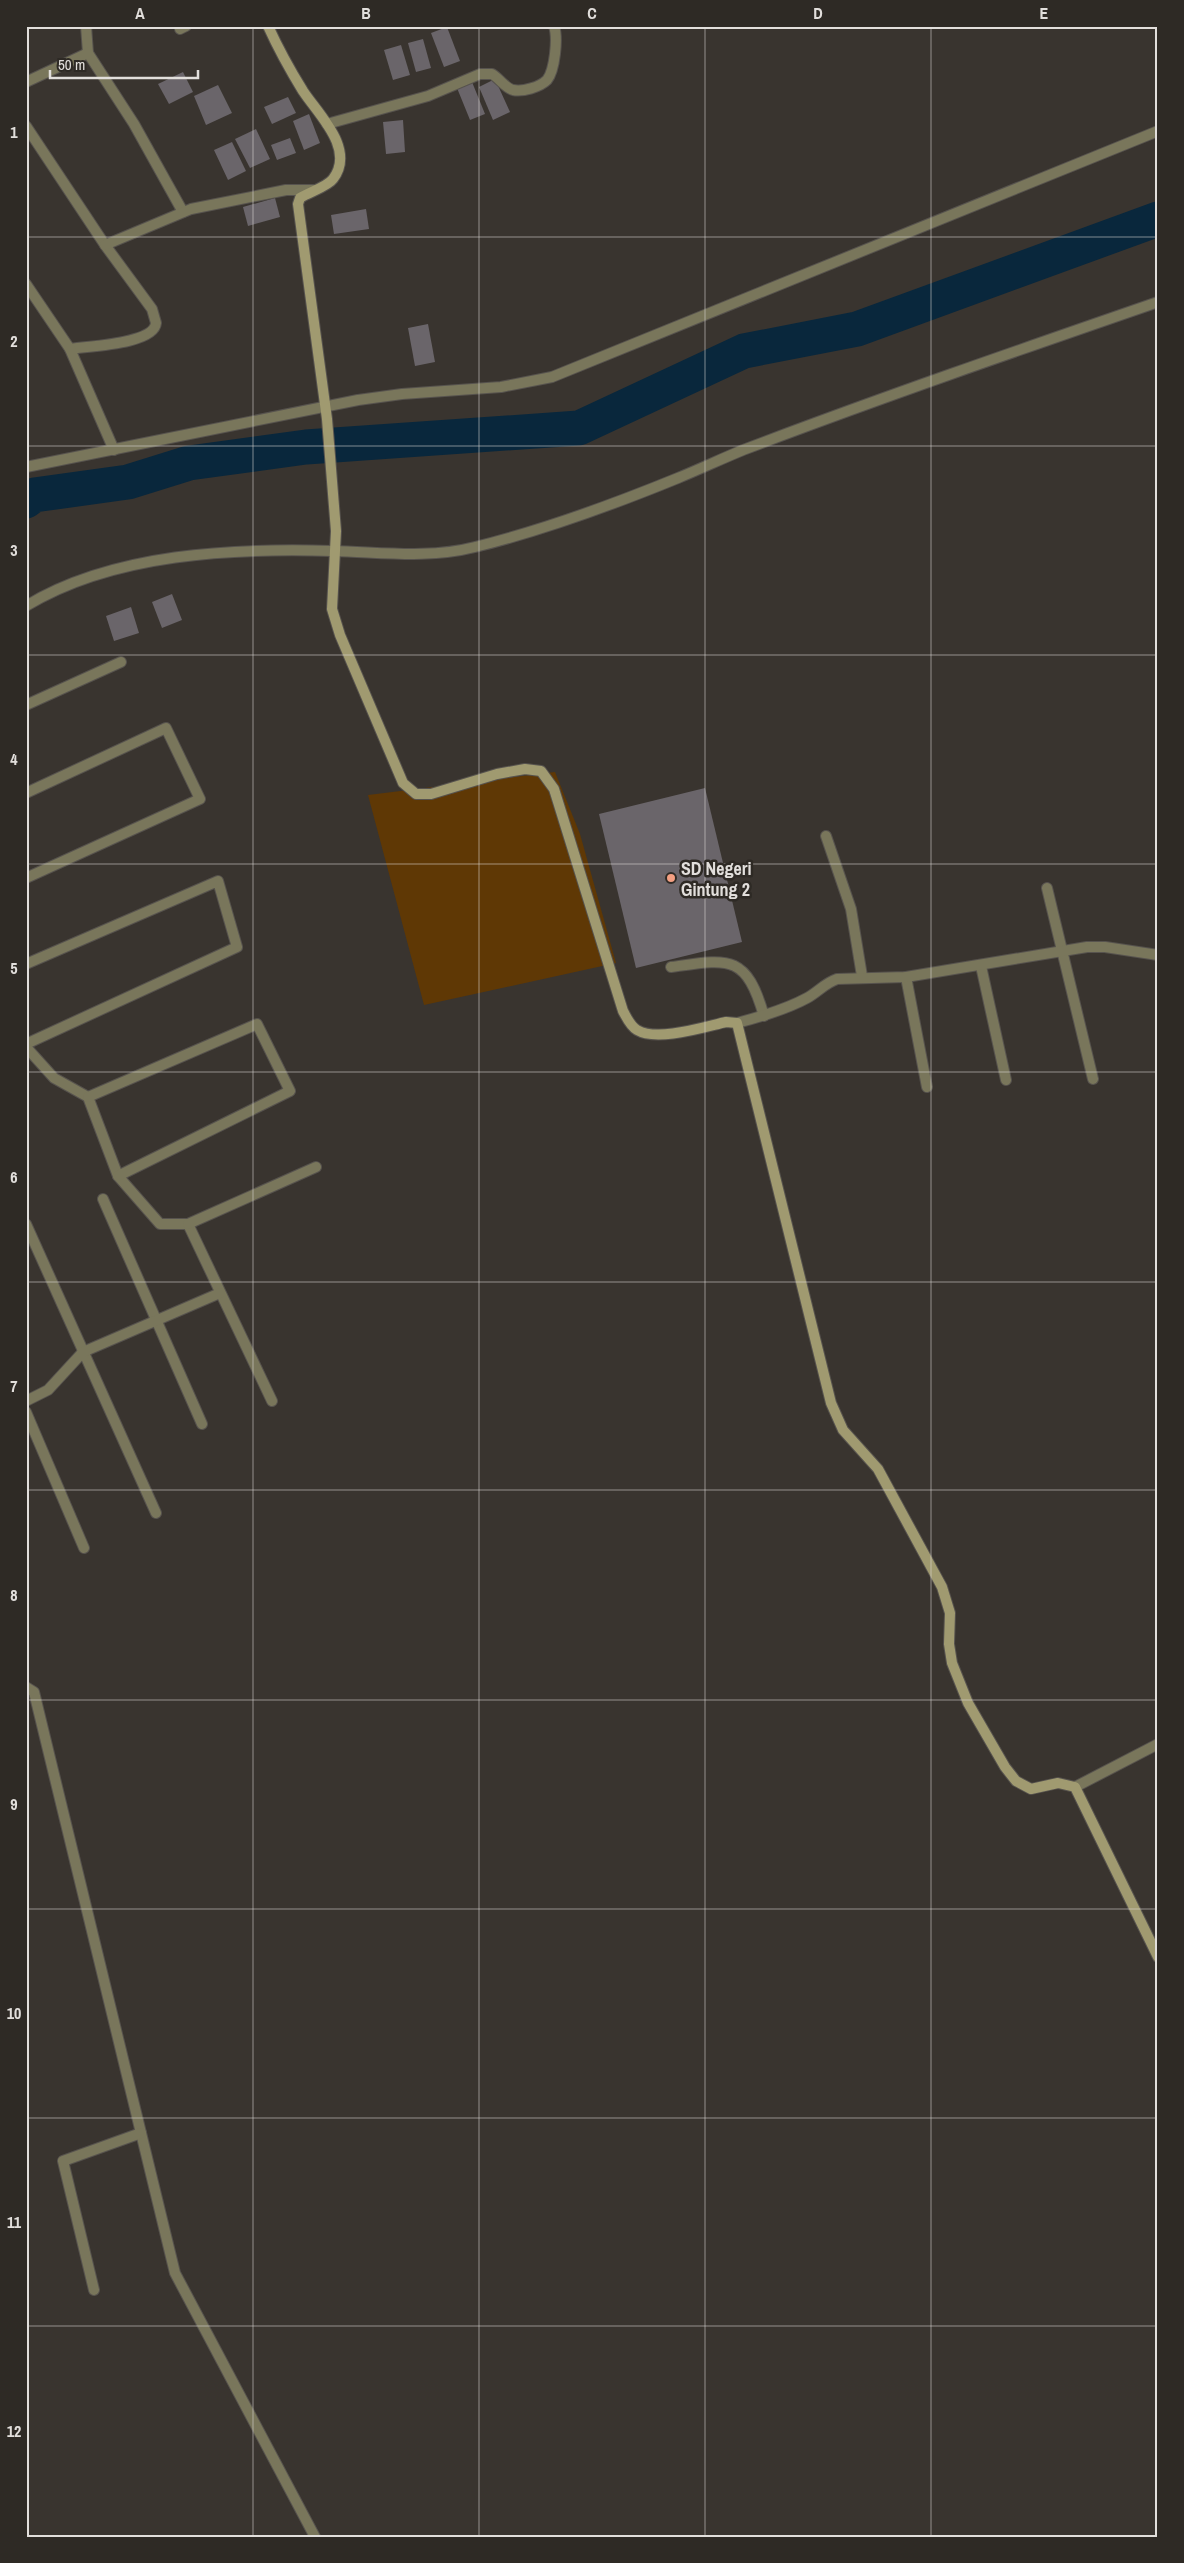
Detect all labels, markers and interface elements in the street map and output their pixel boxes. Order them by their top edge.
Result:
text: A [135,2,145,24]
text: B [361,2,371,24]
text: C [587,2,597,24]
text: D [813,2,823,24]
text: E [1040,2,1049,24]
scale bar [50,48,198,80]
text: 50 m [58,54,85,75]
text: 1 [10,121,18,143]
text: 2 [10,330,18,352]
text: 3 [10,539,18,561]
text: 4 [10,748,18,770]
place label: SD Negeri Gintung 2 [681,856,752,902]
marker: SD Negeri Gintung 2 [665,872,677,884]
text: 5 [10,957,18,979]
text: 6 [10,1166,18,1188]
text: 7 [10,1375,18,1397]
text: 8 [10,1584,18,1606]
text: 9 [10,1793,18,1815]
text: 10 [7,2002,21,2024]
text: 11 [7,2211,22,2233]
text: 12 [7,2420,21,2442]

